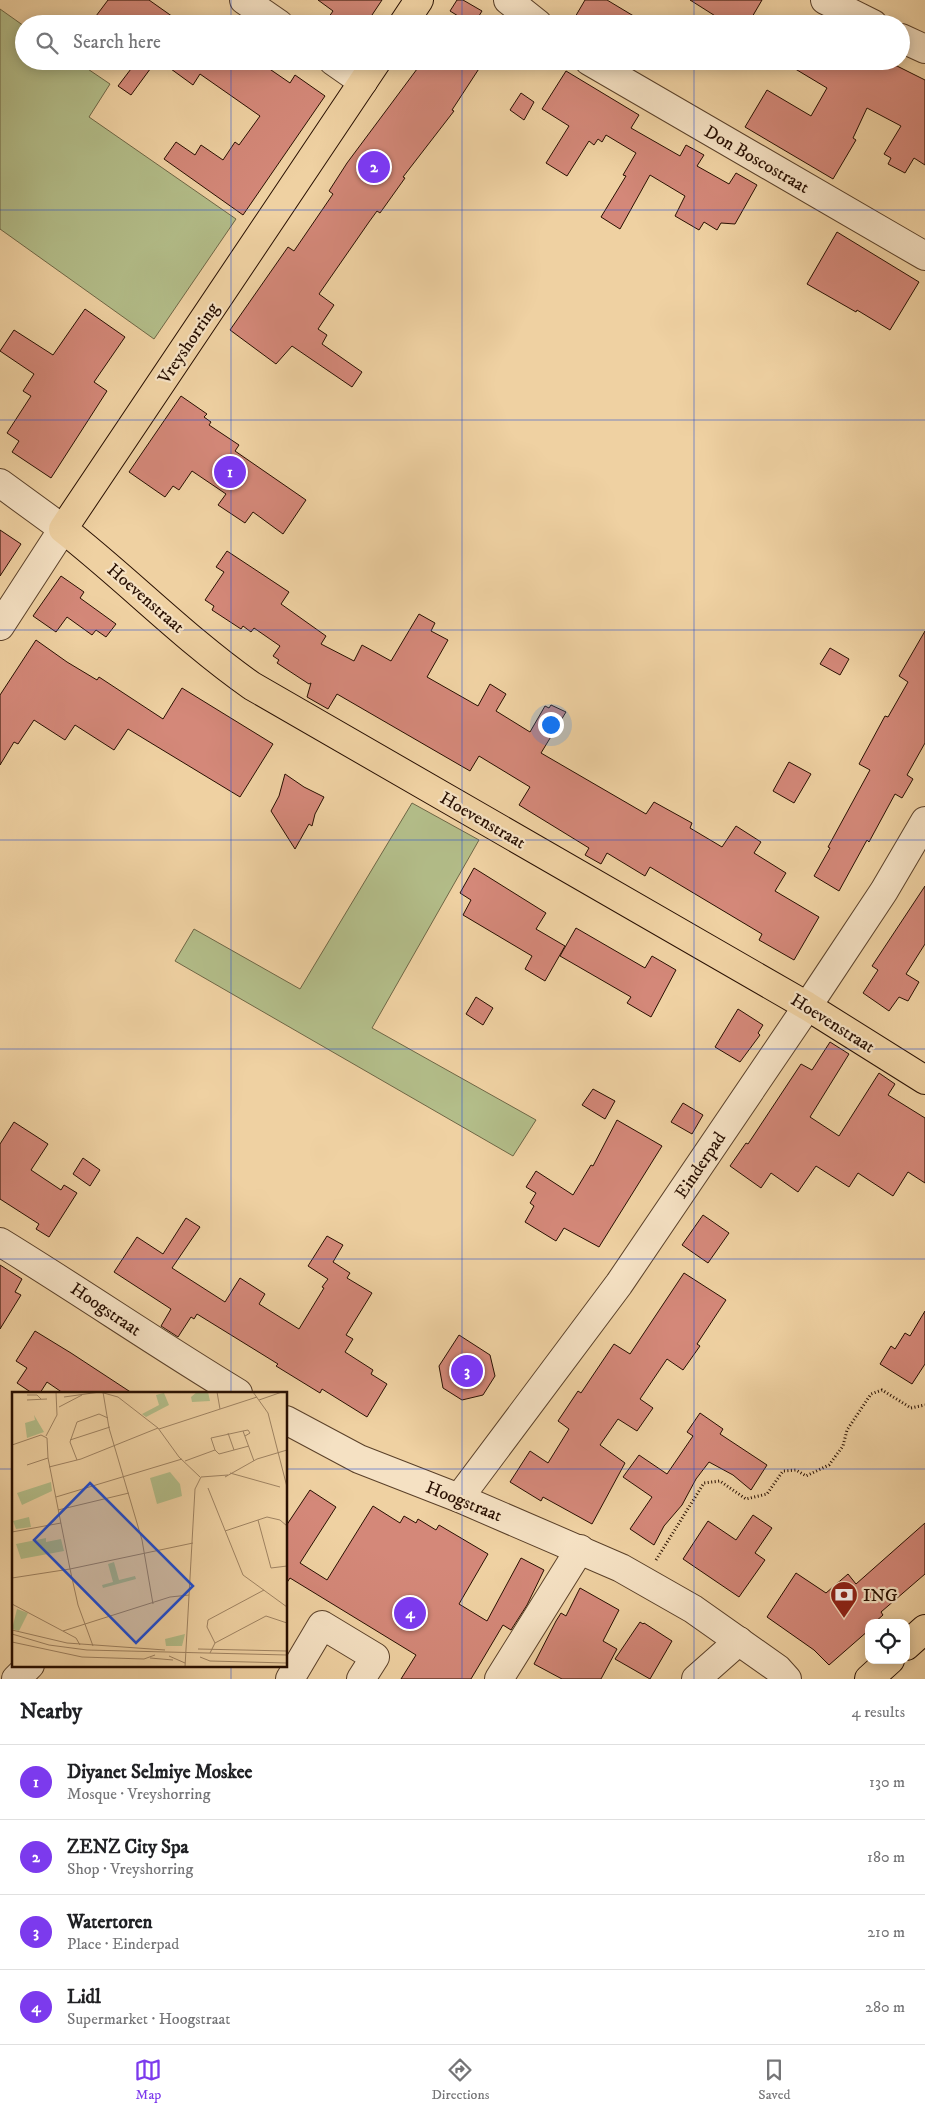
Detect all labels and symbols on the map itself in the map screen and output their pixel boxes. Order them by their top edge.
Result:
street label: Don Boscostraat [700,121,813,199]
pin: 2 [358,148,390,186]
street label: Vreyshorring [153,299,224,389]
pin: 1 [214,453,246,491]
street label: Hoevenstraat [102,559,189,638]
your location [538,712,564,738]
street label: Hoevenstraat [436,788,529,854]
street label: Hoevenstraat [786,989,879,1059]
street label: Einderpad [671,1128,731,1203]
street label: Hoogstraat [66,1278,145,1342]
pin: 3 [451,1352,483,1390]
inset map [12,1392,288,1666]
street label: Hoogstraat [422,1477,505,1527]
bank icon: ING [829,1580,859,1619]
place label: ING [863,1585,898,1607]
pin: 4 [394,1594,426,1632]

